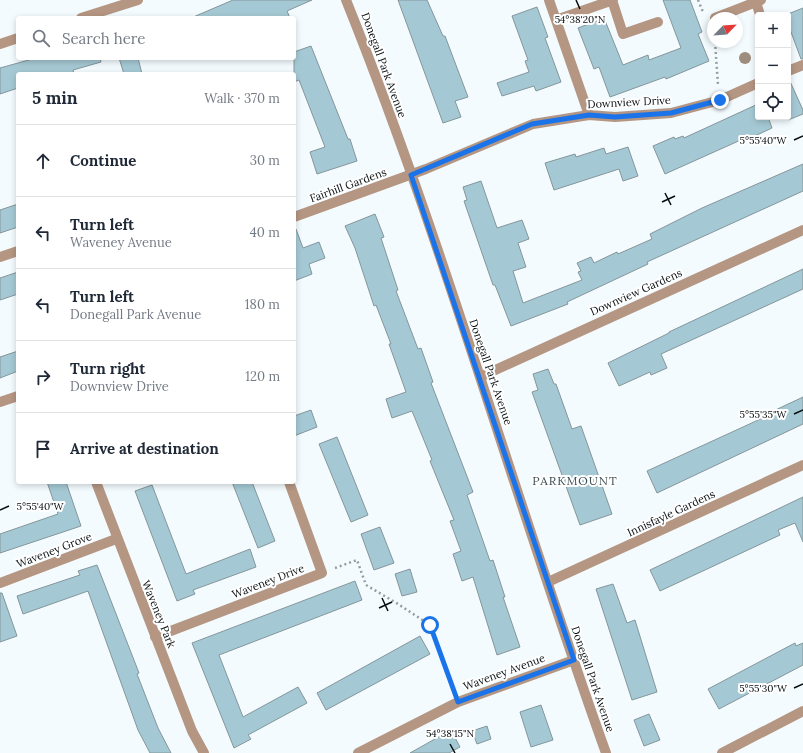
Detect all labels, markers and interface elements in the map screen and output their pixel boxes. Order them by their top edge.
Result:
street label: Donegall Park Avenue [358,10,410,120]
north arrow [707,12,743,48]
map controls [755,12,791,120]
button: + [755,12,791,48]
text: 54°38'20"N [555,13,606,26]
search box [16,16,296,60]
icon: search [30,27,52,49]
text: Search here [62,29,145,48]
button: − [755,48,791,84]
button: locate [755,84,791,120]
text: 5 min [32,87,78,109]
text: Walk · 370 m [204,90,280,107]
route end [711,91,729,109]
street label: Downview Drive [587,93,671,111]
text: 5°55'40"W [739,134,788,147]
icon: ahead [32,150,54,172]
text: Continue [70,151,136,170]
text: 30 m [250,152,280,169]
street label: Fairhill Gardens [308,165,388,205]
text: Turn left [70,215,134,234]
icon: left [32,222,54,244]
text: 40 m [250,224,280,241]
text: Waveney Avenue [70,234,172,251]
street label: Downview Gardens [588,265,684,319]
text: Turn left [70,287,134,306]
icon: left [32,294,54,316]
text: 180 m [245,296,280,313]
text: Donegall Park Avenue [70,306,201,323]
street label: Donegall Park Avenue [466,317,516,427]
text: Turn right [70,359,146,378]
icon: right [32,366,54,388]
text: 120 m [245,368,280,385]
text: Downview Drive [70,378,169,395]
text: 5°55'35"W [740,408,787,421]
icon: arrive [32,438,54,460]
text: Arrive at destination [70,439,219,458]
district label: PARKMOUNT [532,473,618,488]
street label: Innisfayle Gardens [625,487,717,539]
text: 5°55'40"W [16,500,65,513]
street label: Waveney Grove [14,529,94,571]
street label: Waveney Drive [230,561,306,601]
street label: Waveney Park [139,578,179,650]
route start [421,616,439,634]
street label: Donegall Park Avenue [568,624,618,734]
street label: Waveney Avenue [461,651,547,693]
text: 5°55'30"W [739,682,788,695]
text: 54°38'15"N [426,727,474,740]

